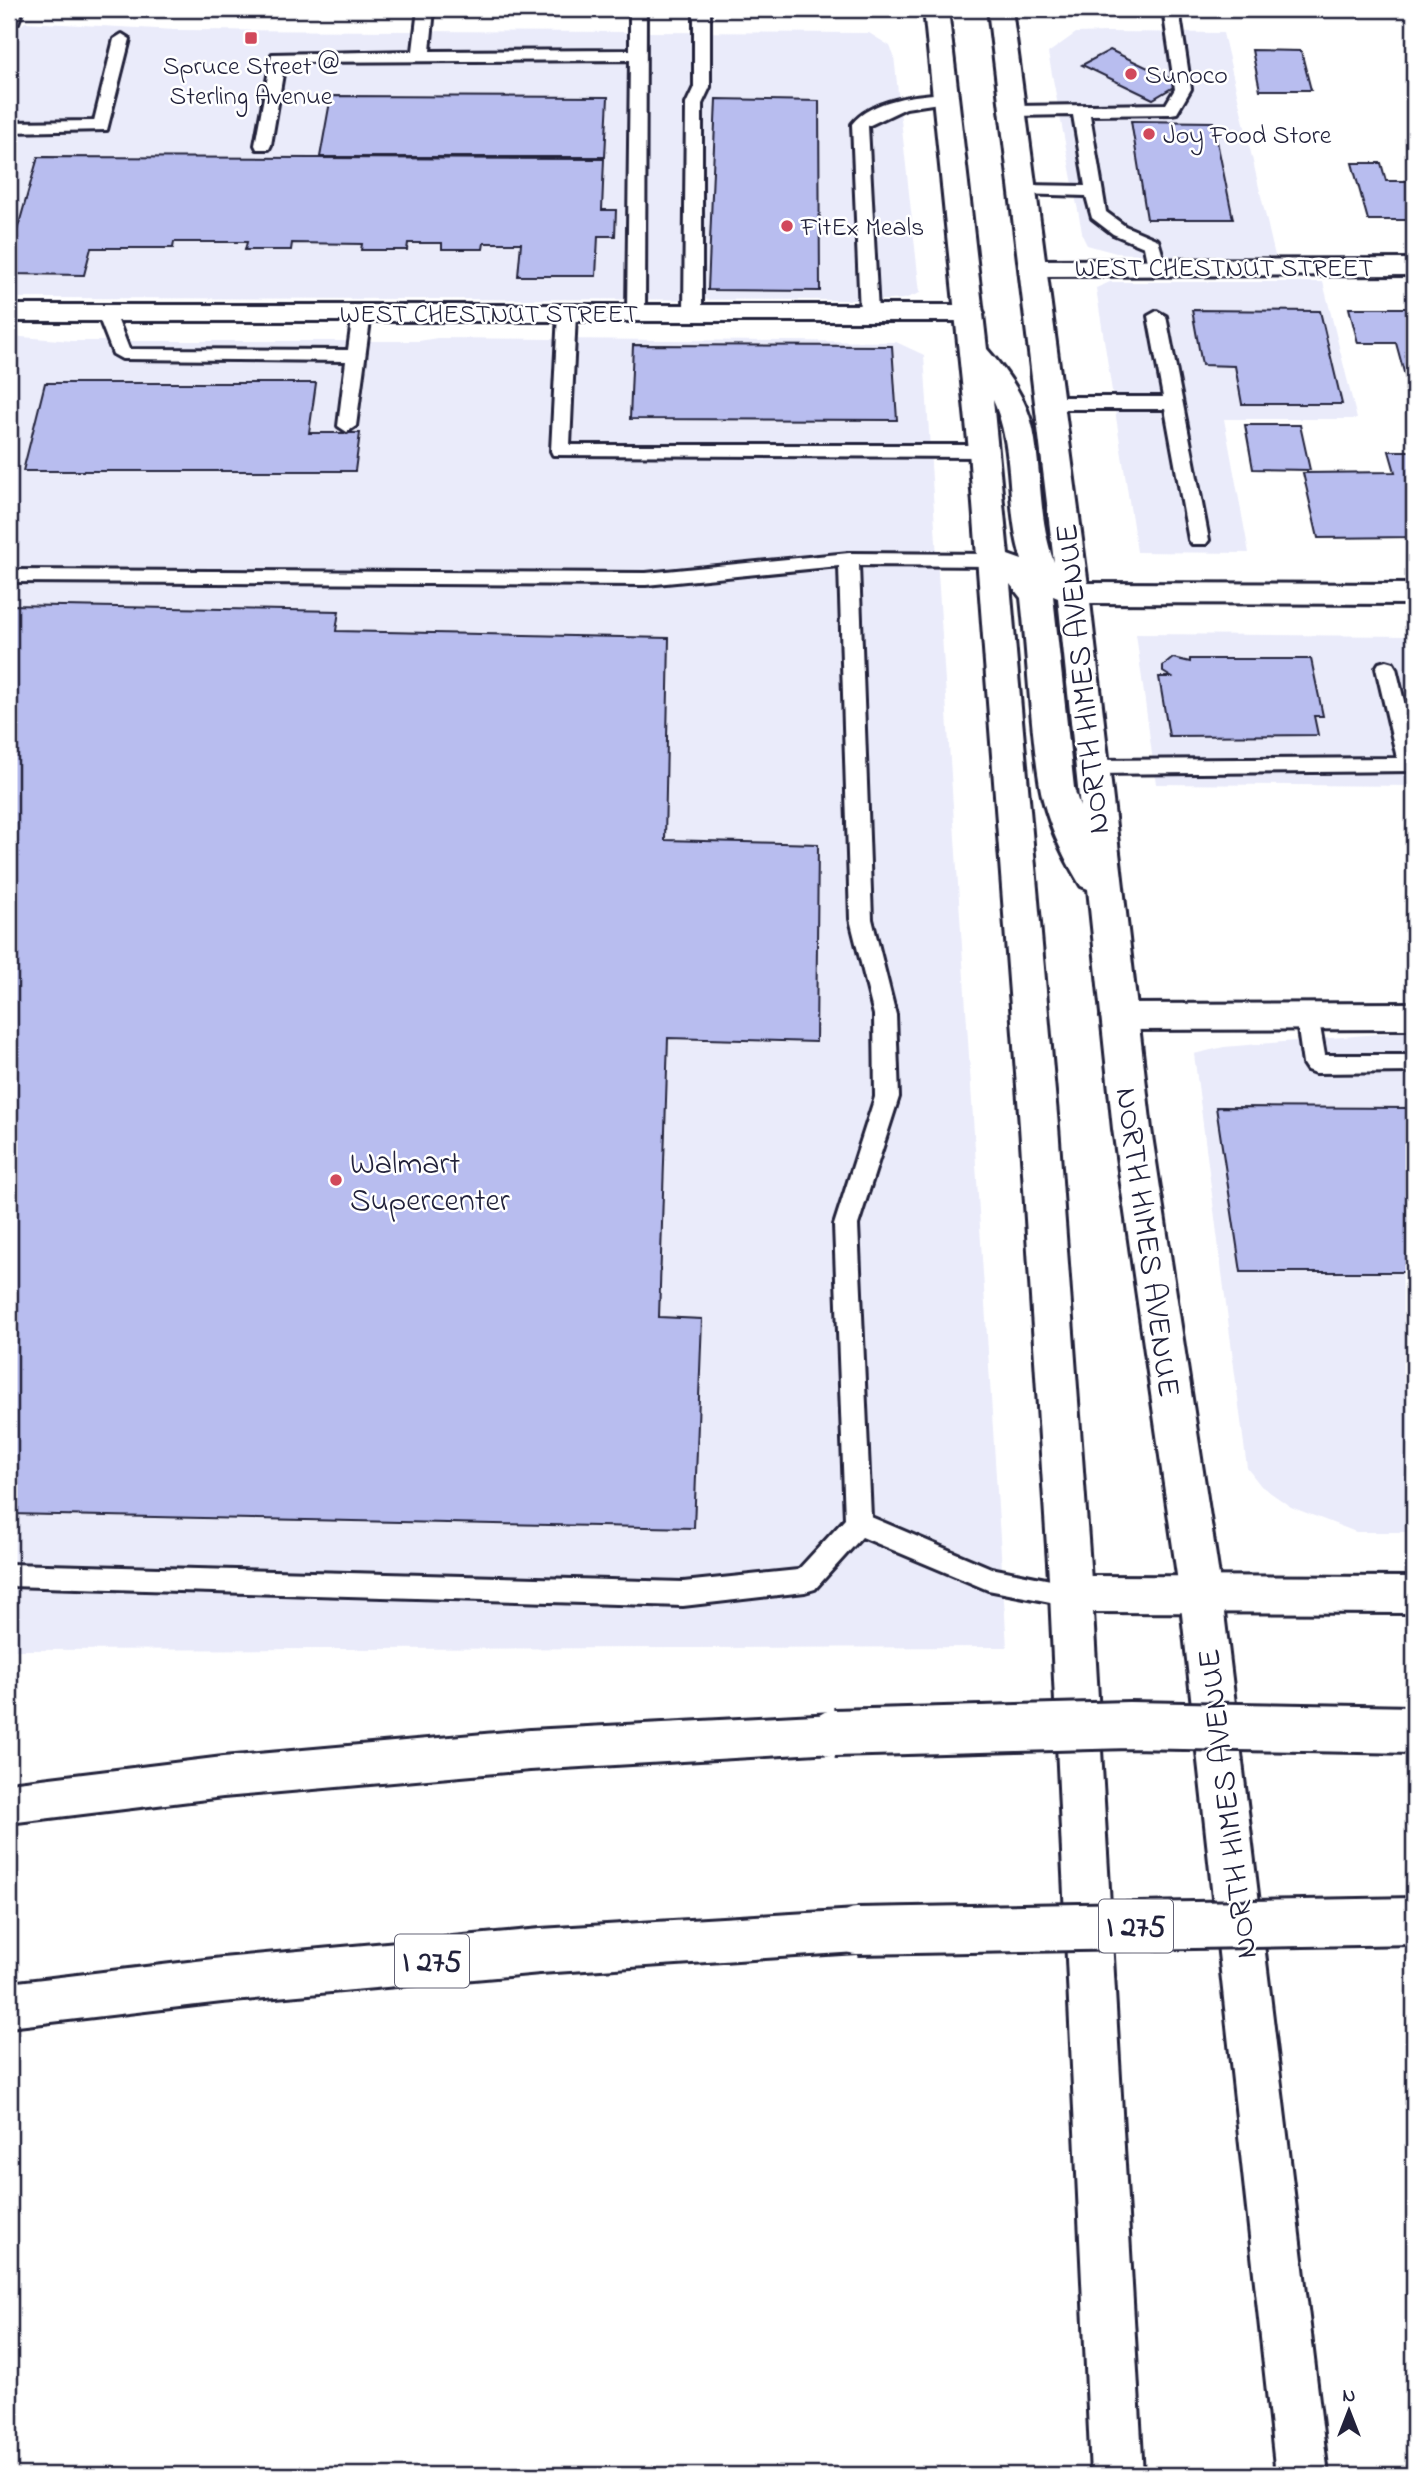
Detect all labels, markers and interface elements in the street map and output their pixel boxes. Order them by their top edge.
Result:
marker: Spruce Street @ Sterling Avenue [243,30,259,46]
place label: Spruce Street @ Sterling Avenue [163,49,339,117]
place label: Sunoco [1145,58,1228,96]
marker: Sunoco [1123,66,1139,82]
place label: Joy Food Store [1163,118,1332,156]
marker: Joy Food Store [1141,126,1157,142]
place label: FitEx Meals [800,210,924,248]
marker: FitEx Meals [779,218,795,234]
street label: WEST CHESTNUT STREET [1075,251,1373,289]
street label: WEST CHESTNUT STREET [340,297,638,335]
street label: NORTH HIMES AVENUE [1045,521,1124,836]
street label: NORTH HIMES AVENUE [1101,1085,1191,1400]
place label: Walmart Supercenter [350,1142,510,1226]
marker: Walmart Supercenter [328,1172,344,1188]
street label: NORTH HIMES AVENUE [1187,1646,1272,1961]
road number: I 275 [1099,1900,1173,1952]
road number: I 275 [395,1935,469,1988]
north arrow [1314,2376,1384,2446]
text: N [1343,2383,1356,2410]

